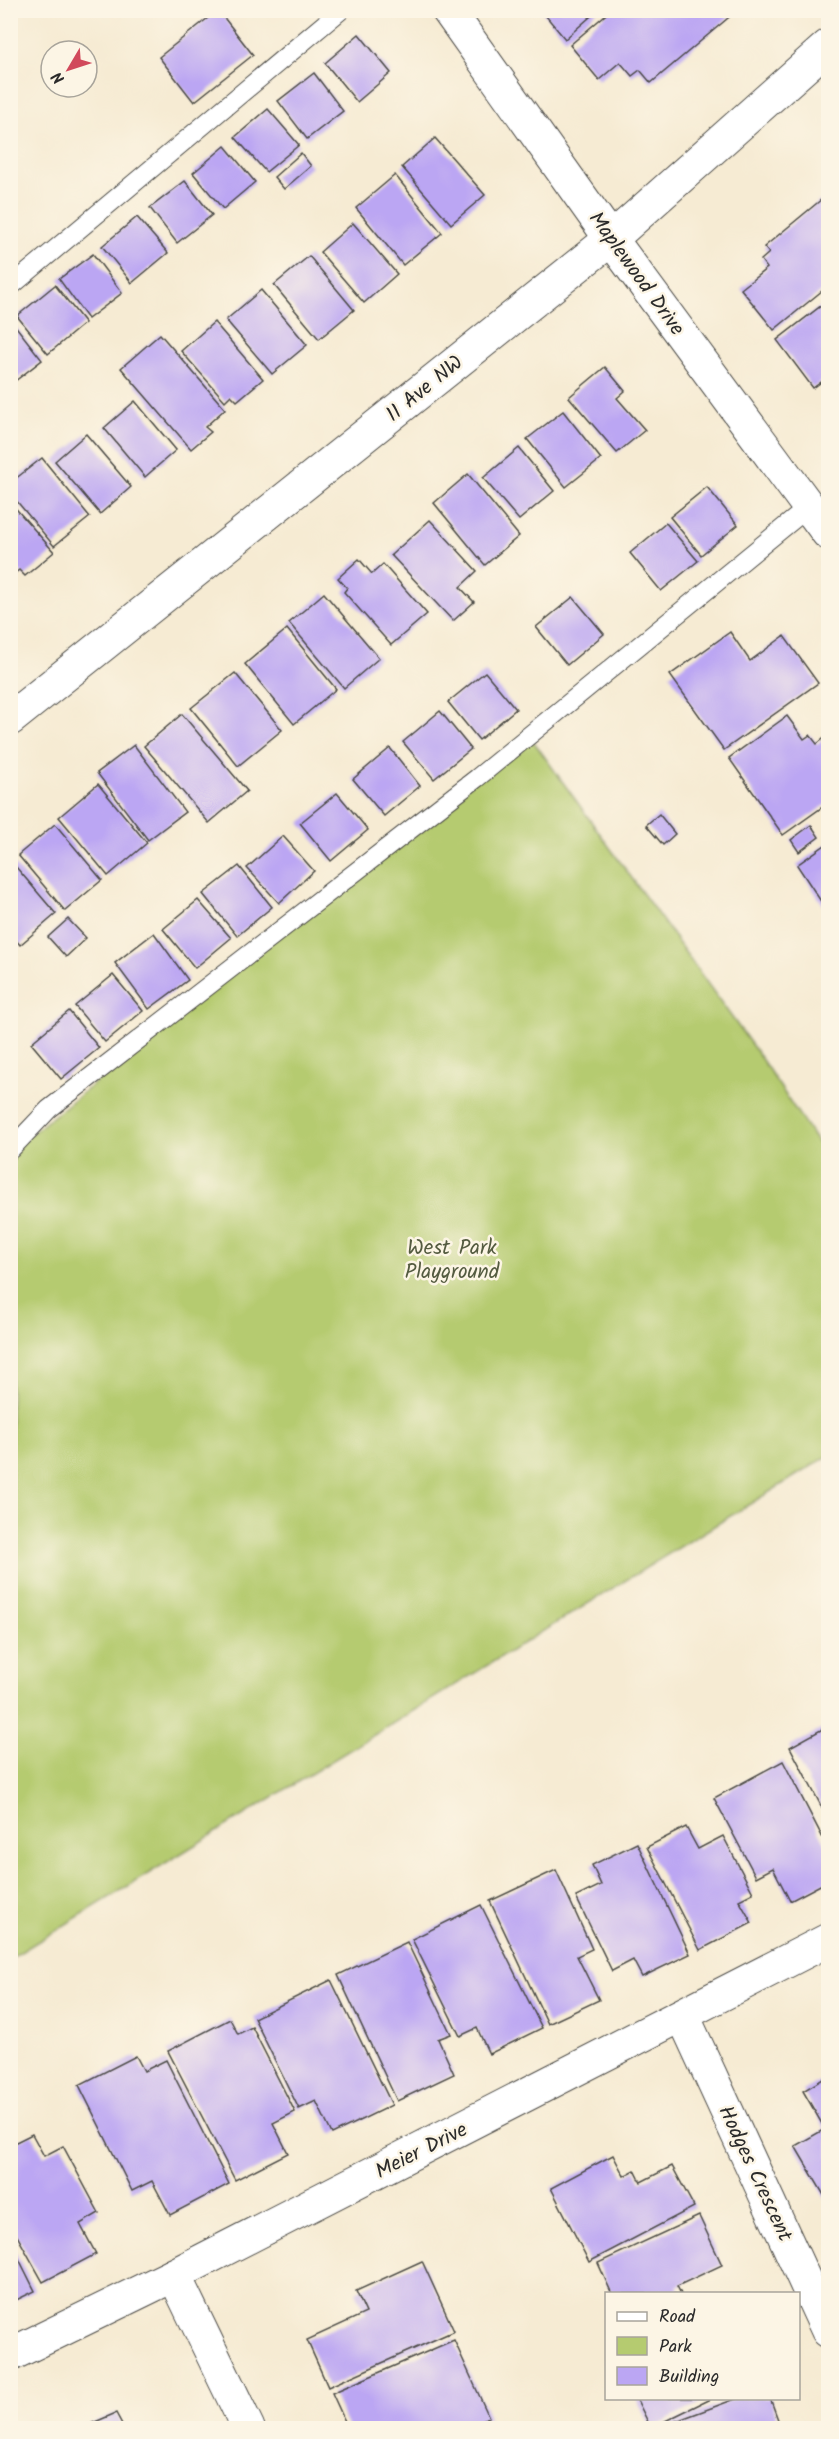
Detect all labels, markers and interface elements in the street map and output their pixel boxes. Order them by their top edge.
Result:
north arrow [39,39,99,99]
text: N [46,66,71,89]
street label: Maplewood Drive [579,205,693,343]
street label: 11 Ave NW [379,347,471,431]
park label: West Park Playground [405,1232,500,1289]
street label: Hodges Crescent [709,2100,801,2248]
street label: Meier Drive [370,2114,474,2189]
legend [605,2292,800,2400]
text: Road [659,2303,696,2332]
text: Park [659,2333,692,2362]
text: Building [659,2363,719,2392]

